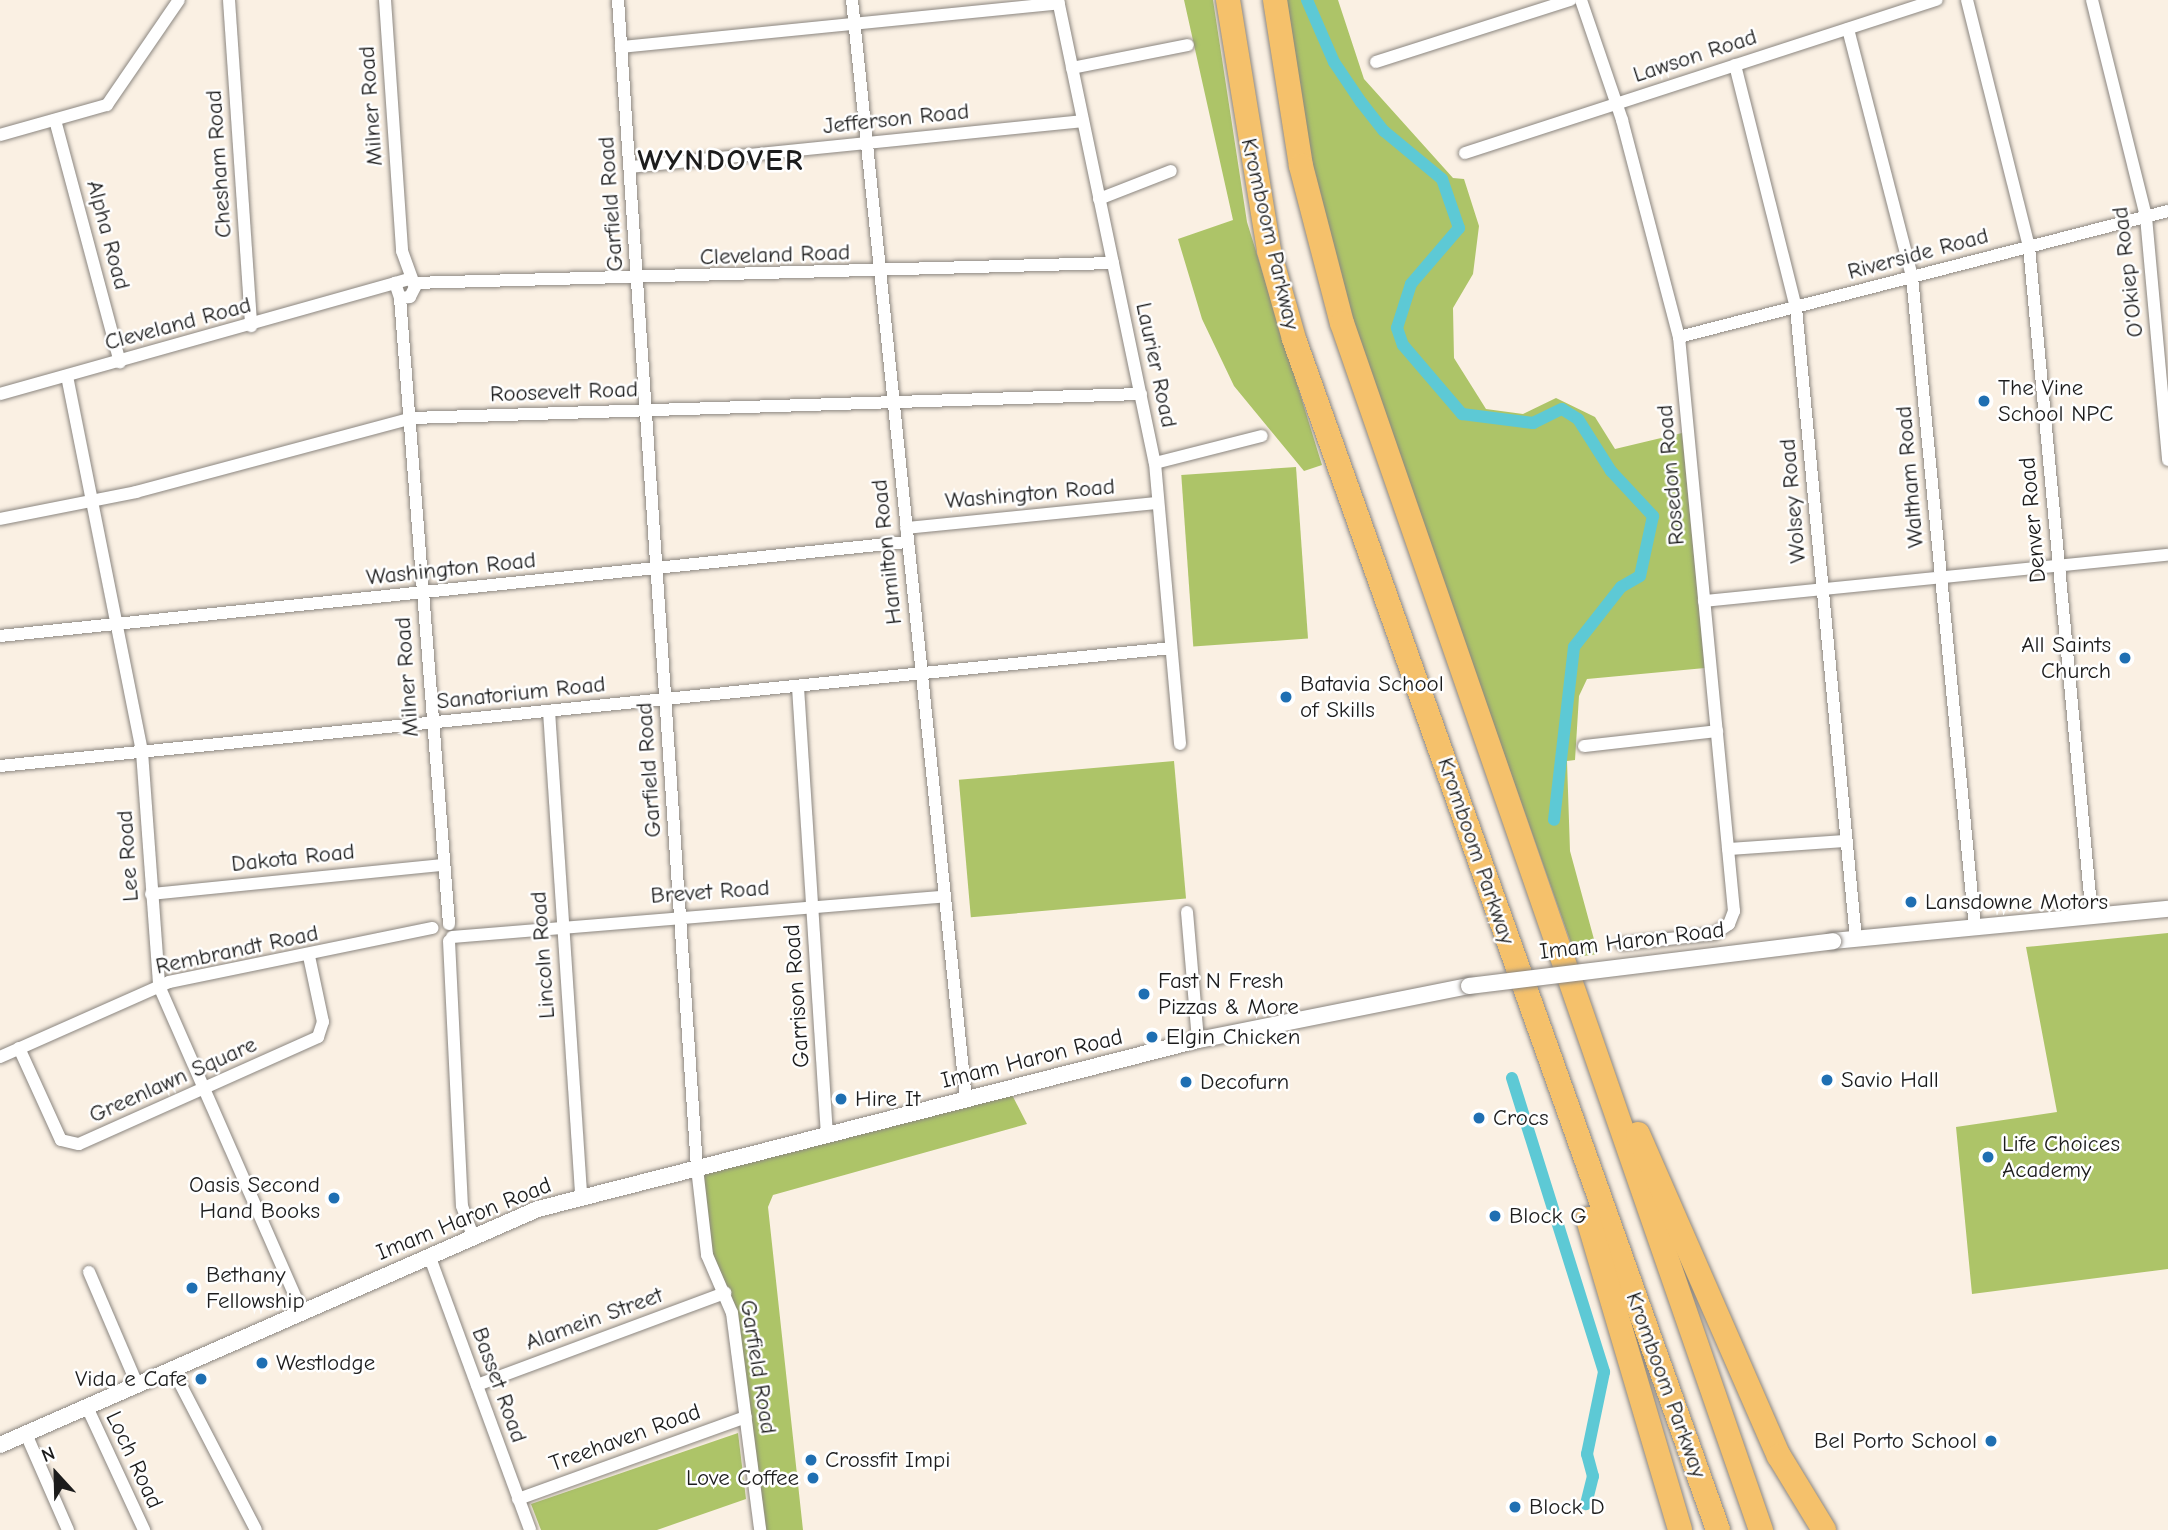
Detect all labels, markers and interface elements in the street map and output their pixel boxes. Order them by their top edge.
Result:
street label: Lawson Road [1630,23,1760,89]
street label: Milner Road [353,45,389,167]
street label: Chesham Road [200,89,238,239]
street label: Jefferson Road [822,98,970,140]
street label: Garfield Road [593,136,629,272]
street label: Kromboom Parkway [1235,136,1305,332]
district label: WYNDOVER [638,143,804,179]
street label: Alpha Road [80,177,136,293]
street label: O'Okiep Road [2106,205,2150,339]
street label: Riverside Road [1845,222,1991,286]
street label: Cleveland Road [699,239,851,271]
street label: Cleveland Road [102,291,254,357]
street label: Laurier Road [1129,300,1183,430]
place label: The Vine School NPC [1998,374,2113,428]
street label: Roosevelt Road [489,376,639,408]
marker: The Vine School NPC [1976,393,1992,409]
street label: Rosedon Road [1651,404,1691,546]
street label: Waltham Road [1890,405,1930,549]
street label: Wolsey Road [1774,438,1812,564]
street label: Denver Road [2014,456,2052,584]
street label: Washington Road [944,473,1116,515]
street label: Hamilton Road [866,478,908,626]
street label: Washington Road [365,546,537,592]
street label: Milner Road [389,616,425,738]
place label: All Saints Church [2021,631,2111,685]
marker: All Saints Church [2117,650,2133,666]
street label: Sanatorium Road [435,670,607,716]
place label: Batavia School of Skills [1300,670,1444,724]
marker: Batavia School of Skills [1278,689,1294,705]
street label: Garfield Road [631,702,667,838]
street label: Kromboom Parkway [1431,754,1521,948]
street label: Lee Road [111,809,145,903]
street label: Dakota Road [230,838,356,878]
street label: Brevet Road [650,874,770,910]
place label: Lansdowne Motors [1925,888,2108,916]
street label: Lincoln Road [525,890,561,1020]
marker: Lansdowne Motors [1903,894,1919,910]
street label: Imam Haron Road [1538,916,1726,966]
street label: Rembrandt Road [153,919,321,981]
street label: Garrison Road [778,923,816,1069]
place label: Fast N Fresh Pizzas & More [1158,967,1299,1021]
marker: Fast N Fresh Pizzas & More [1136,986,1152,1002]
street label: Imam Haron Road [938,1023,1126,1095]
place label: Elgin Chicken [1166,1023,1300,1051]
marker: Elgin Chicken [1144,1029,1160,1045]
street label: Greenlawn Square [85,1031,261,1129]
place label: Savio Hall [1841,1066,1939,1094]
place label: Decofurn [1200,1068,1289,1096]
marker: Savio Hall [1819,1072,1835,1088]
marker: Decofurn [1178,1074,1194,1090]
place label: Hire It [855,1085,920,1113]
marker: Hire It [833,1091,849,1107]
place label: Crocs [1493,1104,1549,1132]
marker: Crocs [1471,1110,1487,1126]
place label: Life Choices Academy [2002,1130,2120,1184]
marker: Life Choices Academy [1980,1149,1996,1165]
place label: Oasis Second Hand Books [189,1171,320,1225]
street label: Imam Haron Road [373,1171,555,1267]
marker: Oasis Second Hand Books [326,1190,342,1206]
place label: Block G [1509,1202,1587,1230]
marker: Block G [1487,1208,1503,1224]
place label: Bethany Fellowship [206,1261,305,1315]
marker: Bethany Fellowship [184,1280,200,1296]
street label: Alamein Street [522,1281,666,1357]
street label: Kromboom Parkway [1620,1288,1712,1482]
street label: Garfield Road [734,1298,782,1436]
street label: Basset Road [465,1324,533,1446]
place label: Westlodge [276,1349,375,1377]
marker: Westlodge [254,1355,270,1371]
place label: Vida e Cafe [75,1365,187,1393]
marker: Vida e Cafe [193,1371,209,1387]
street label: Treehaven Road [546,1398,704,1478]
street label: Loch Road [100,1407,168,1513]
place label: Bel Porto School [1814,1427,1977,1455]
marker: Bel Porto School [1983,1433,1999,1449]
north arrow [21,1439,91,1509]
text: N [38,1442,58,1467]
place label: Crossfit Impi [825,1446,951,1474]
marker: Crossfit Impi [803,1452,819,1468]
place label: Love Coffee [686,1464,799,1492]
marker: Love Coffee [805,1470,821,1486]
place label: Block D [1529,1493,1605,1521]
marker: Block D [1507,1499,1523,1515]

